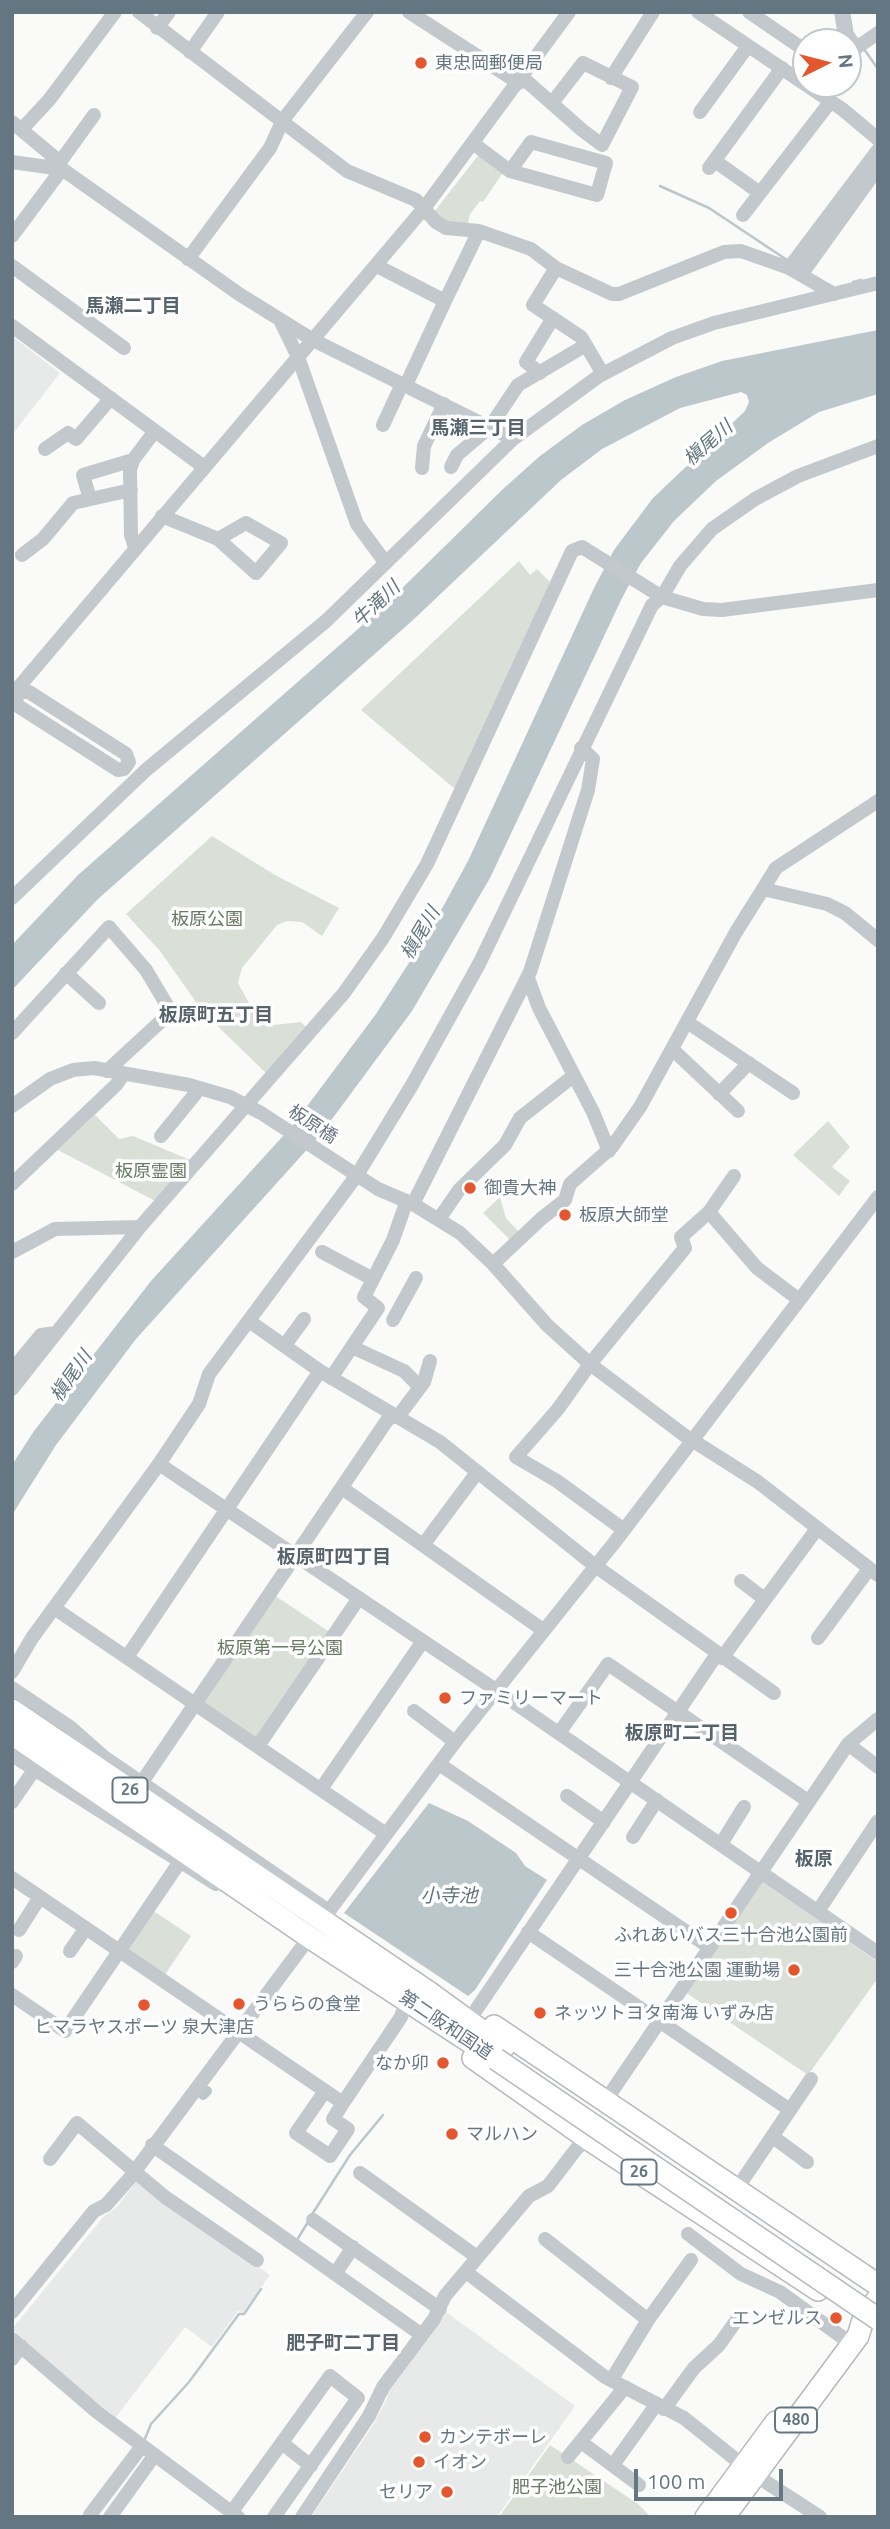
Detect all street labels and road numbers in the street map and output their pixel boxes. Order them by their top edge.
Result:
street label: 板原橋 [284,1100,342,1148]
road number: 26 [113,1778,148,1802]
street label: 第二阪和国道 [395,1986,497,2064]
road number: 26 [622,2160,656,2184]
road number: 480 [775,2408,817,2432]

